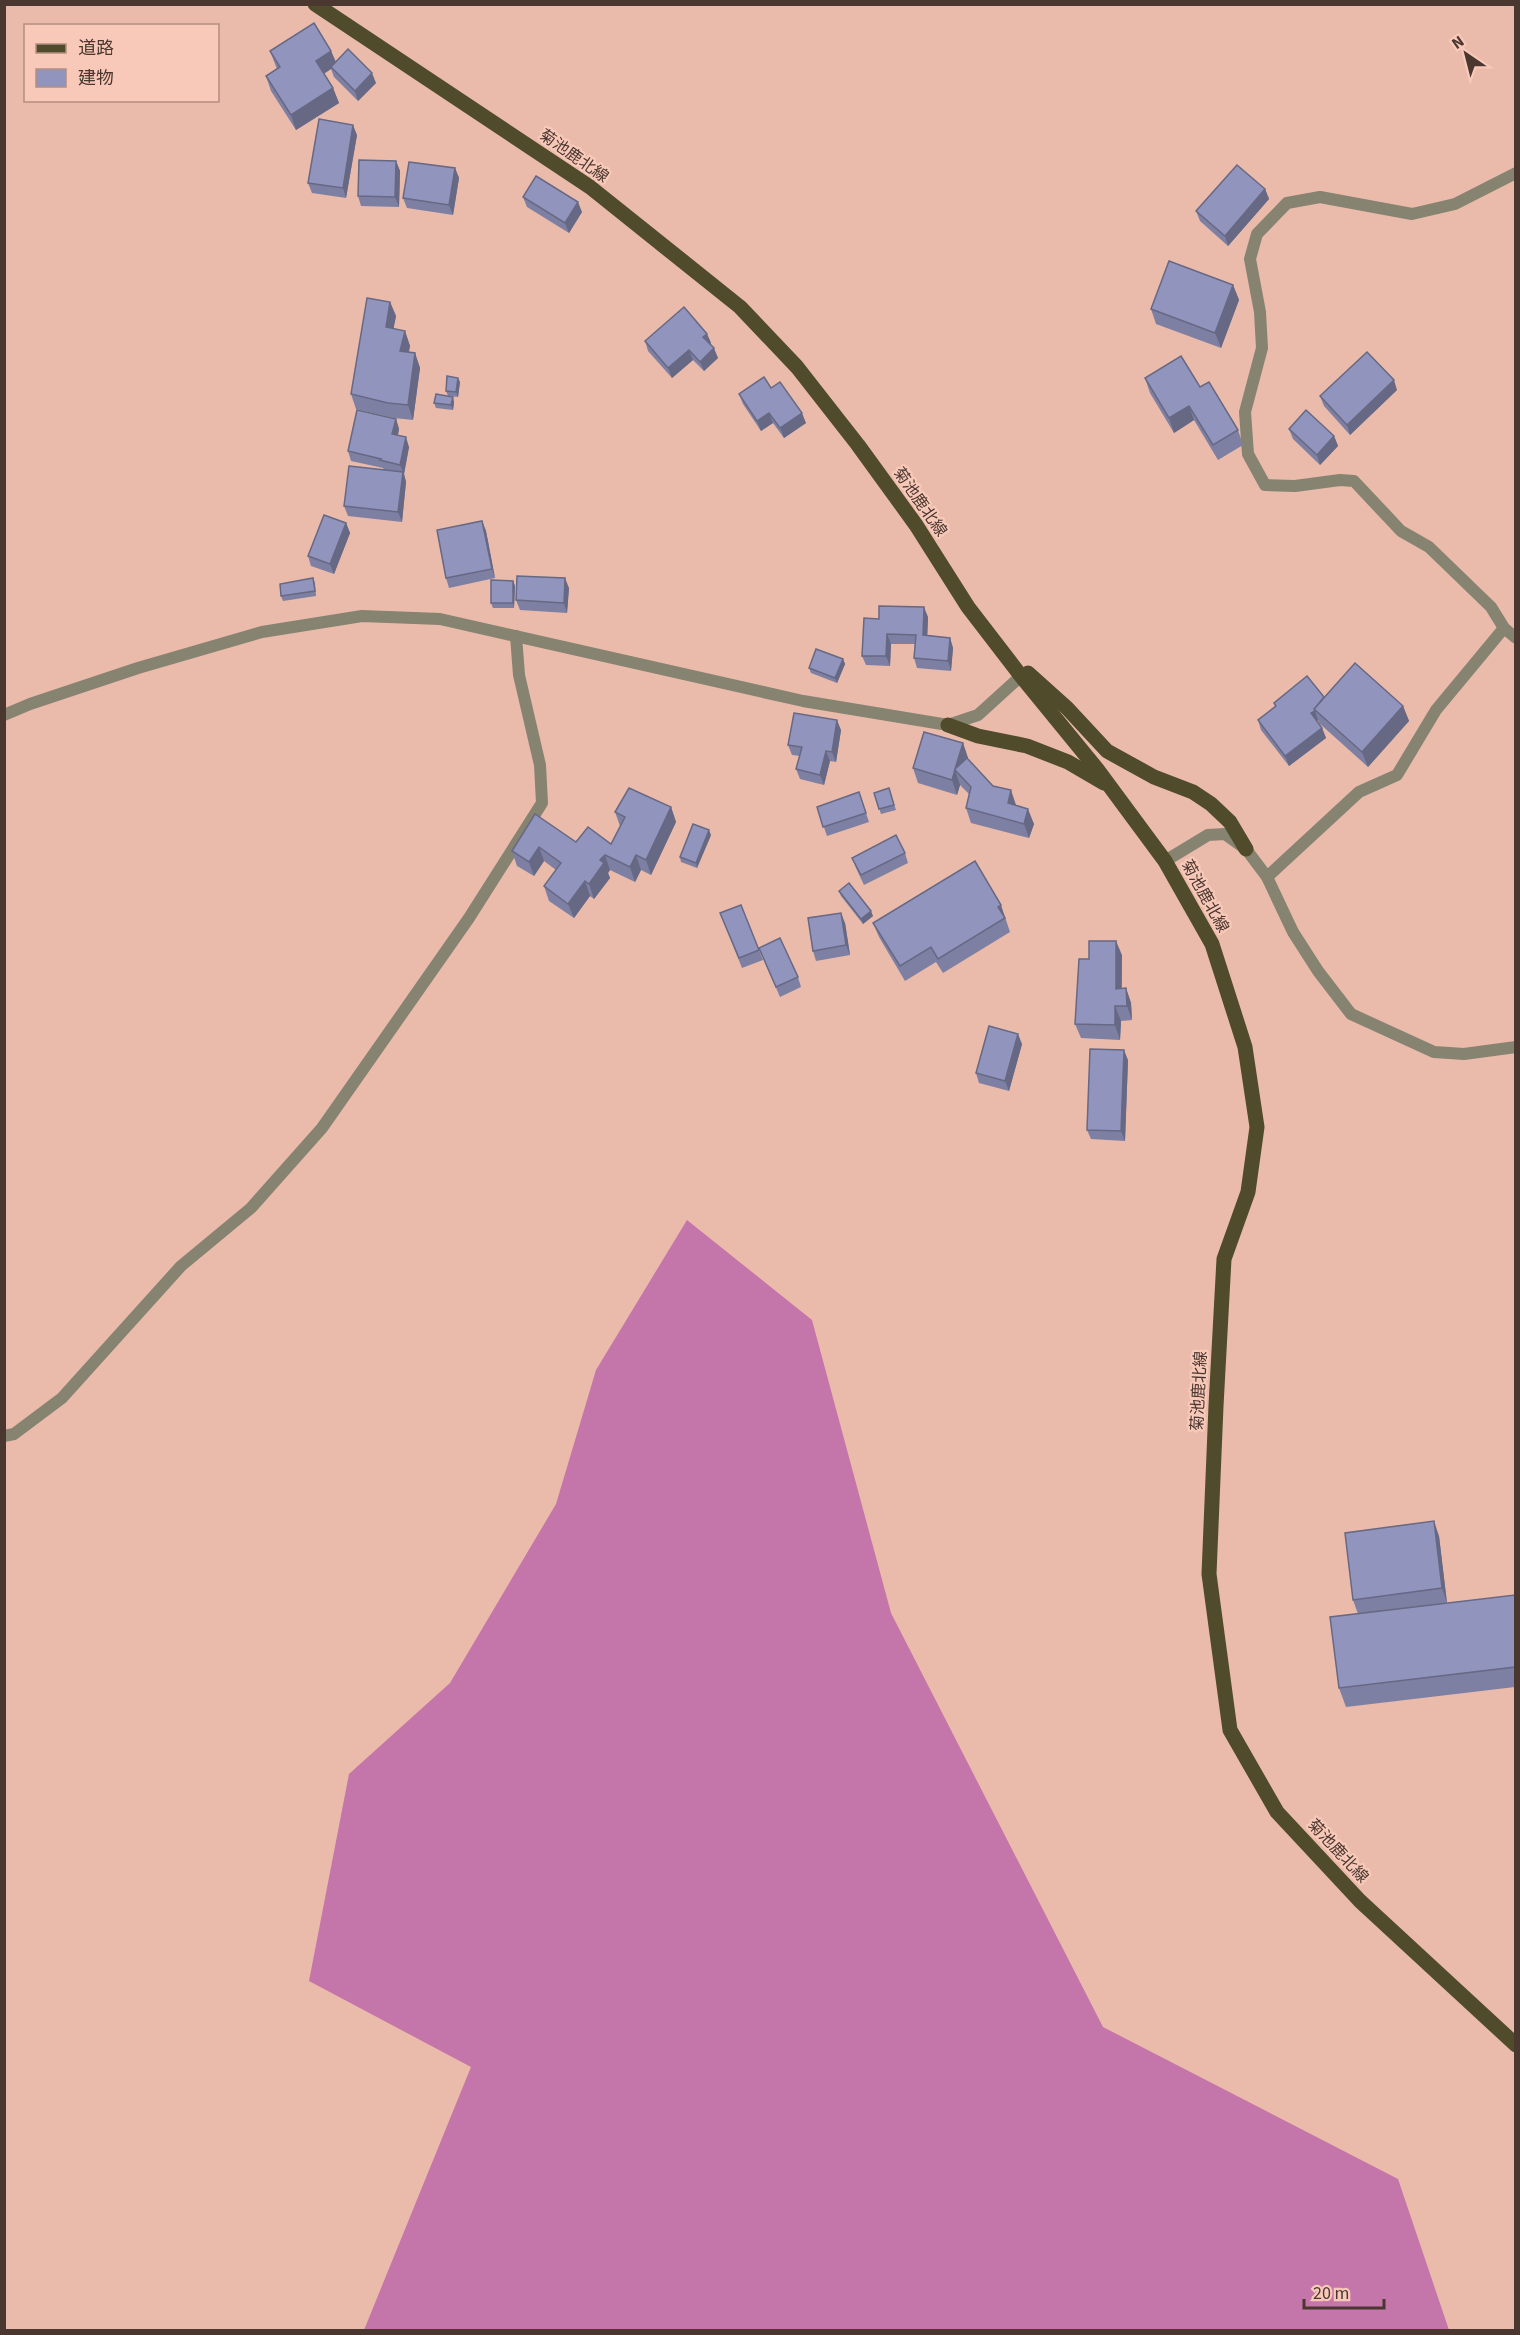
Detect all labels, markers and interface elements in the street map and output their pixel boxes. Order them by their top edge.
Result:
legend [24,24,219,102]
north arrow [1436,24,1496,84]
text: N [1447,30,1469,55]
text: 道路 [78,36,114,61]
text: 建物 [78,66,114,91]
street label: 菊池鹿北線 [535,124,613,188]
street label: 菊池鹿北線 [888,463,952,541]
street label: 菊池鹿北線 [1176,856,1234,936]
street label: 菊池鹿北線 [1186,1350,1212,1432]
street label: 菊池鹿北線 [1303,1814,1373,1888]
scale bar [1304,2272,1384,2310]
text: 20 m [1313,2281,1349,2306]

